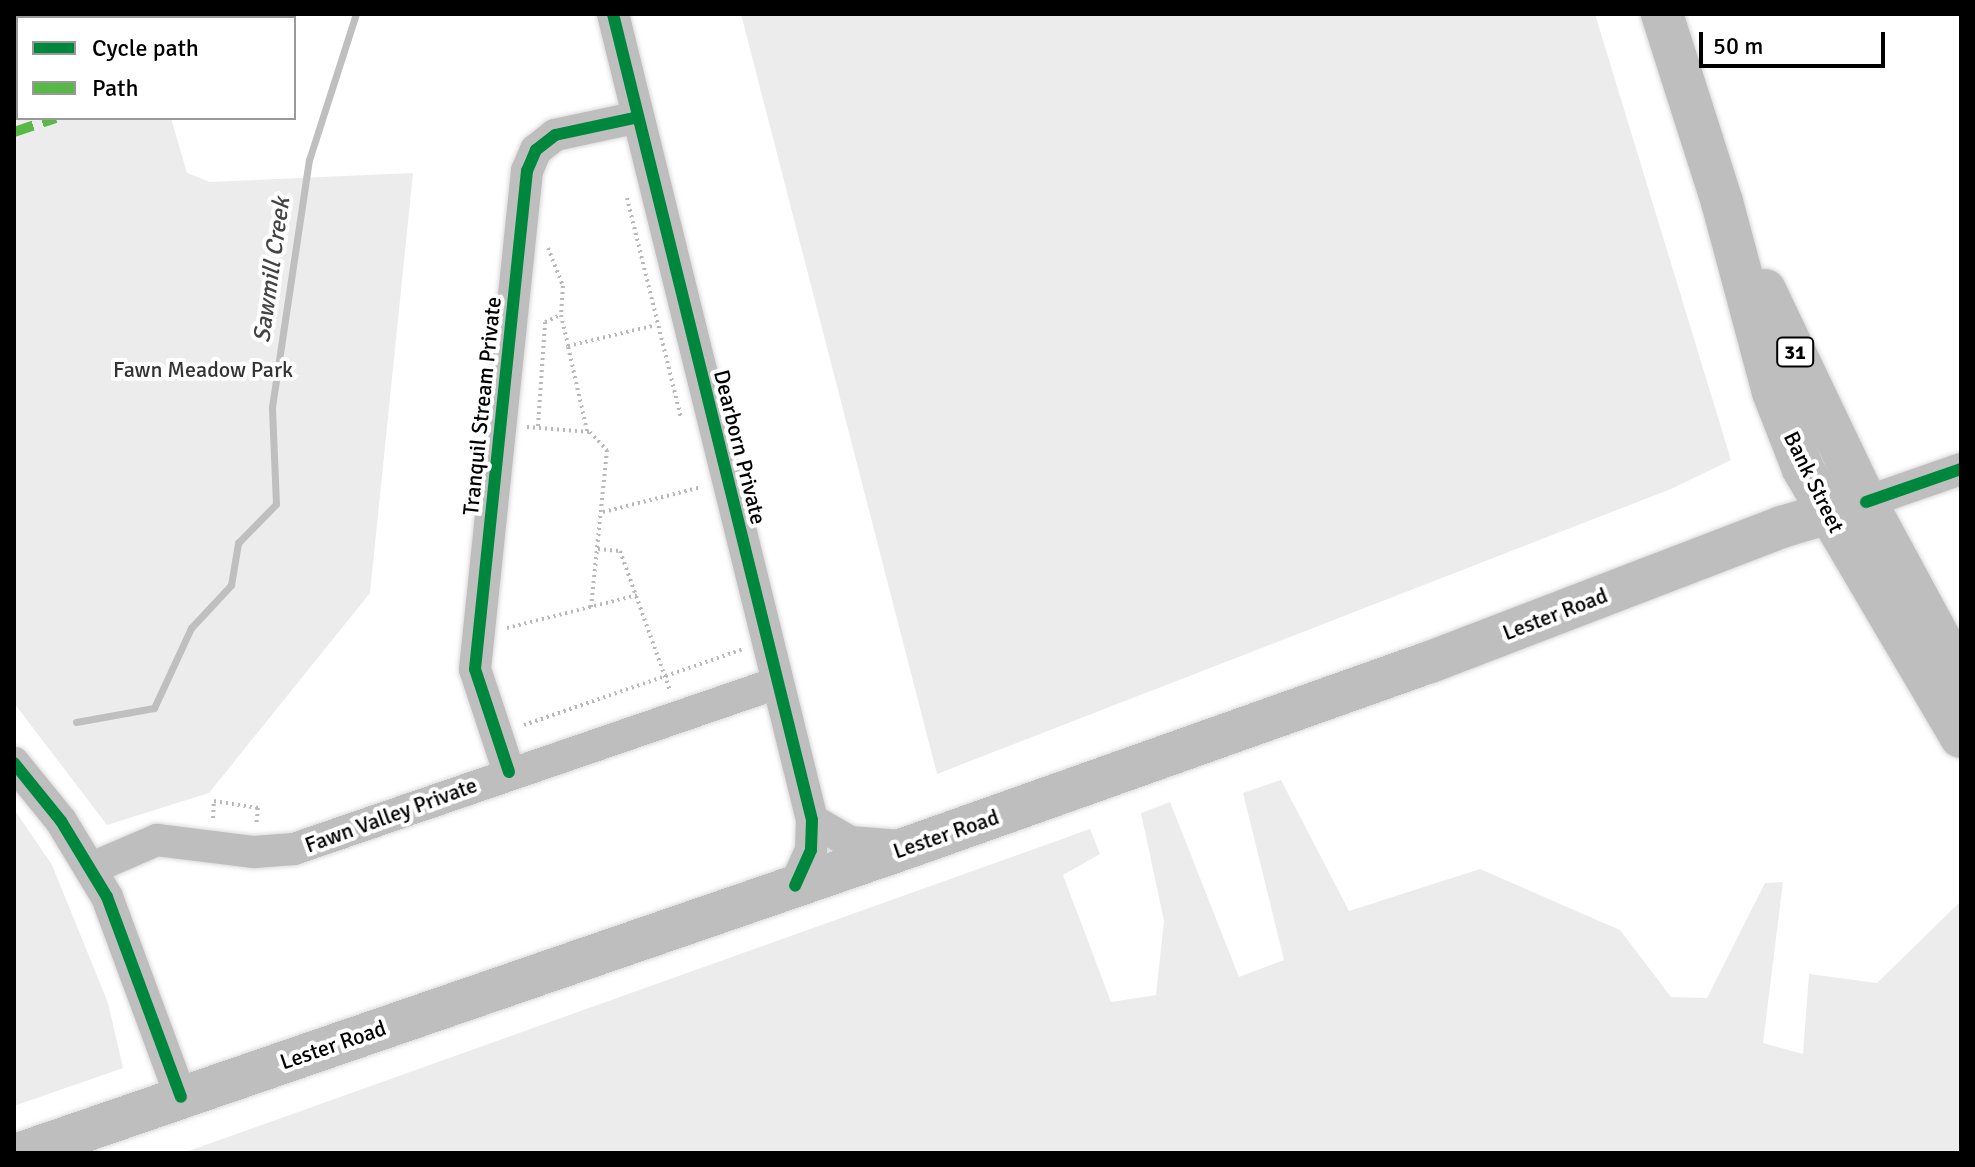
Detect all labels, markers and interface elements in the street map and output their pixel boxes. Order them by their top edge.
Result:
legend [16,16,296,120]
scale bar [1703,16,1889,66]
text: 50 m [1713,31,1763,61]
text: Cycle path [92,33,199,63]
text: Path [92,73,138,103]
water label: Sawmill Creek [248,196,296,344]
street label: Tranquil Stream Private [457,295,507,517]
road number: 31 [1775,336,1815,368]
park label: Fawn Meadow Park [113,357,293,383]
street label: Dearborn Private [708,367,772,527]
street label: Bank Street [1778,427,1850,537]
street label: Lester Road [1499,582,1611,646]
street label: Fawn Valley Private [301,772,481,858]
street label: Lester Road [890,804,1002,864]
street label: Lester Road [277,1015,389,1075]

